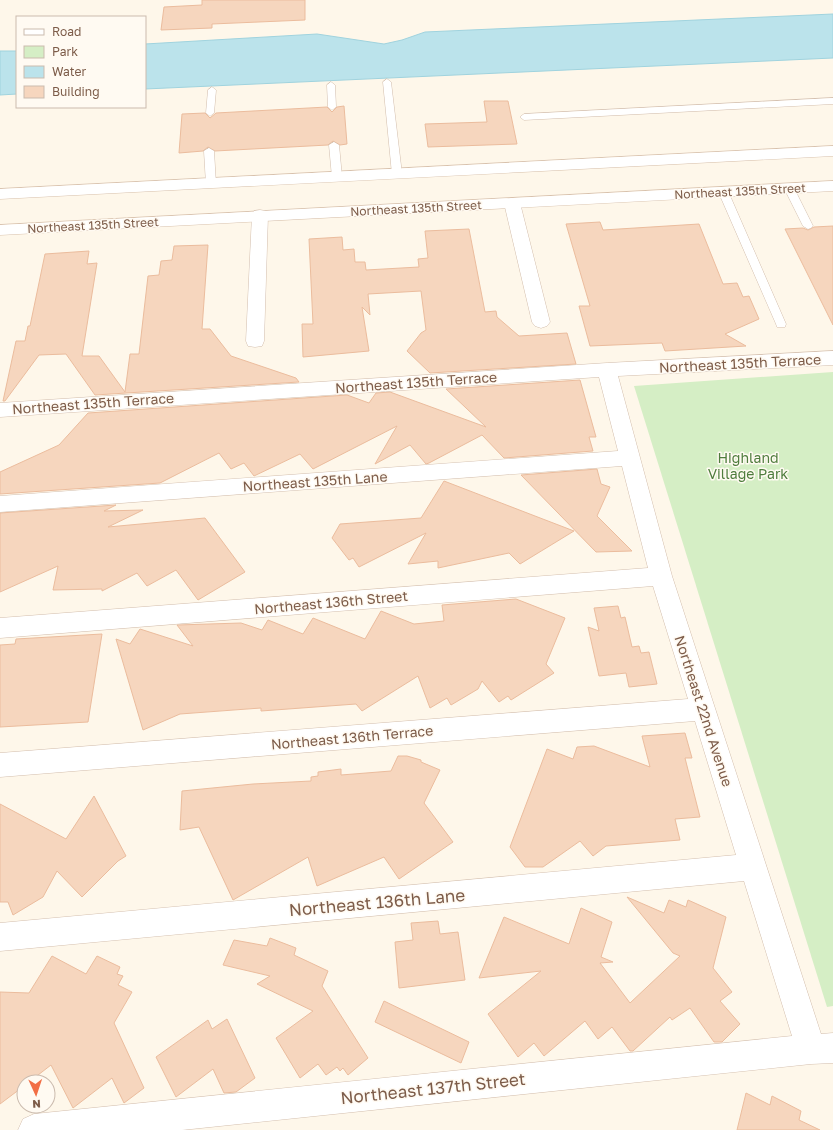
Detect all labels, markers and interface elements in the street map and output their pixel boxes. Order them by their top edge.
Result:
legend [16,16,146,108]
text: Road [52,24,81,39]
text: Park [52,44,78,59]
text: Water [52,64,86,79]
text: Building [52,84,100,99]
street label: Northeast 135th Street [674,180,806,202]
street label: Northeast 135th Street [350,197,482,219]
street label: Northeast 135th Street [27,214,159,236]
street label: Northeast 135th Terrace [658,350,822,376]
street label: Northeast 135th Terrace [334,368,498,396]
street label: Northeast 135th Terrace [11,389,175,417]
park label: Highland Village Park [708,449,788,482]
street label: Northeast 135th Lane [242,467,388,495]
street label: Northeast 136th Street [253,587,409,617]
street label: Northeast 22nd Avenue [672,633,736,789]
street label: Northeast 136th Terrace [270,721,434,753]
street label: Northeast 136th Lane [288,884,466,920]
street label: Northeast 137th Street [339,1068,527,1108]
north arrow [16,1074,56,1114]
text: N [32,1098,41,1111]

